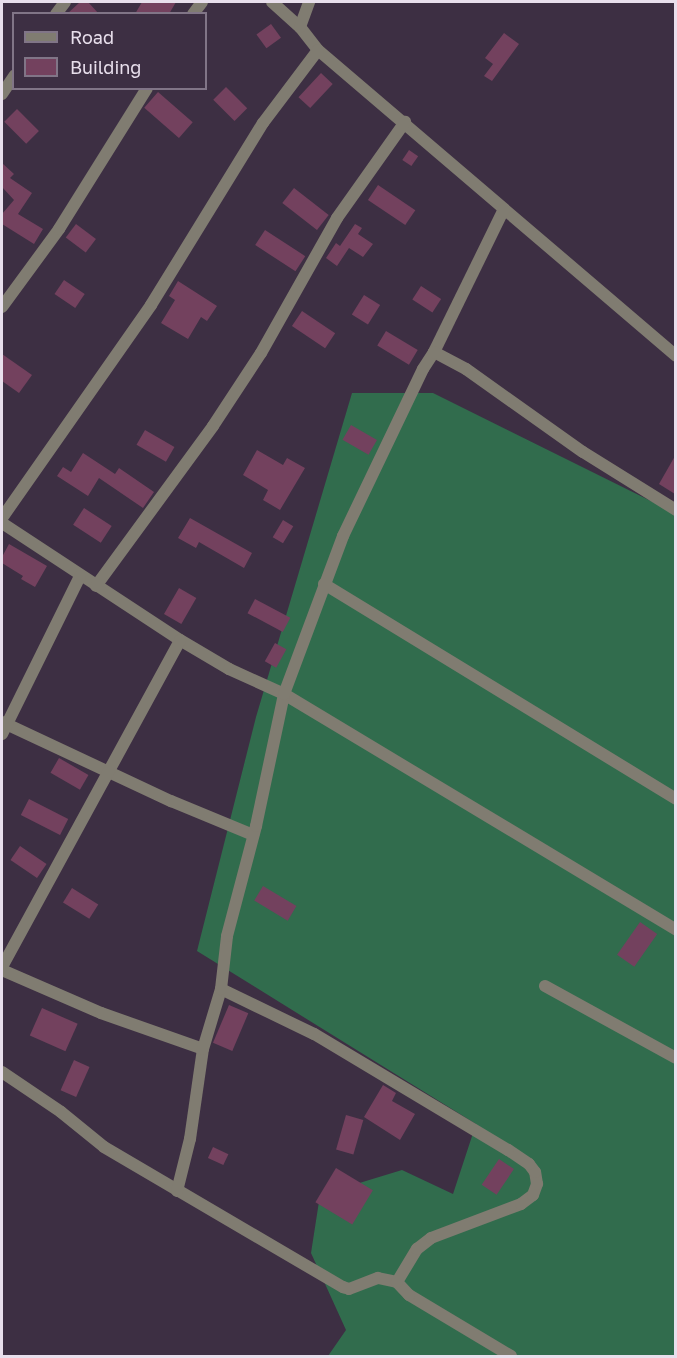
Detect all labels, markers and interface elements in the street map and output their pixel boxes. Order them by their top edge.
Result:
legend [12,12,207,90]
text: Road [70,26,114,48]
text: Building [70,56,141,78]

